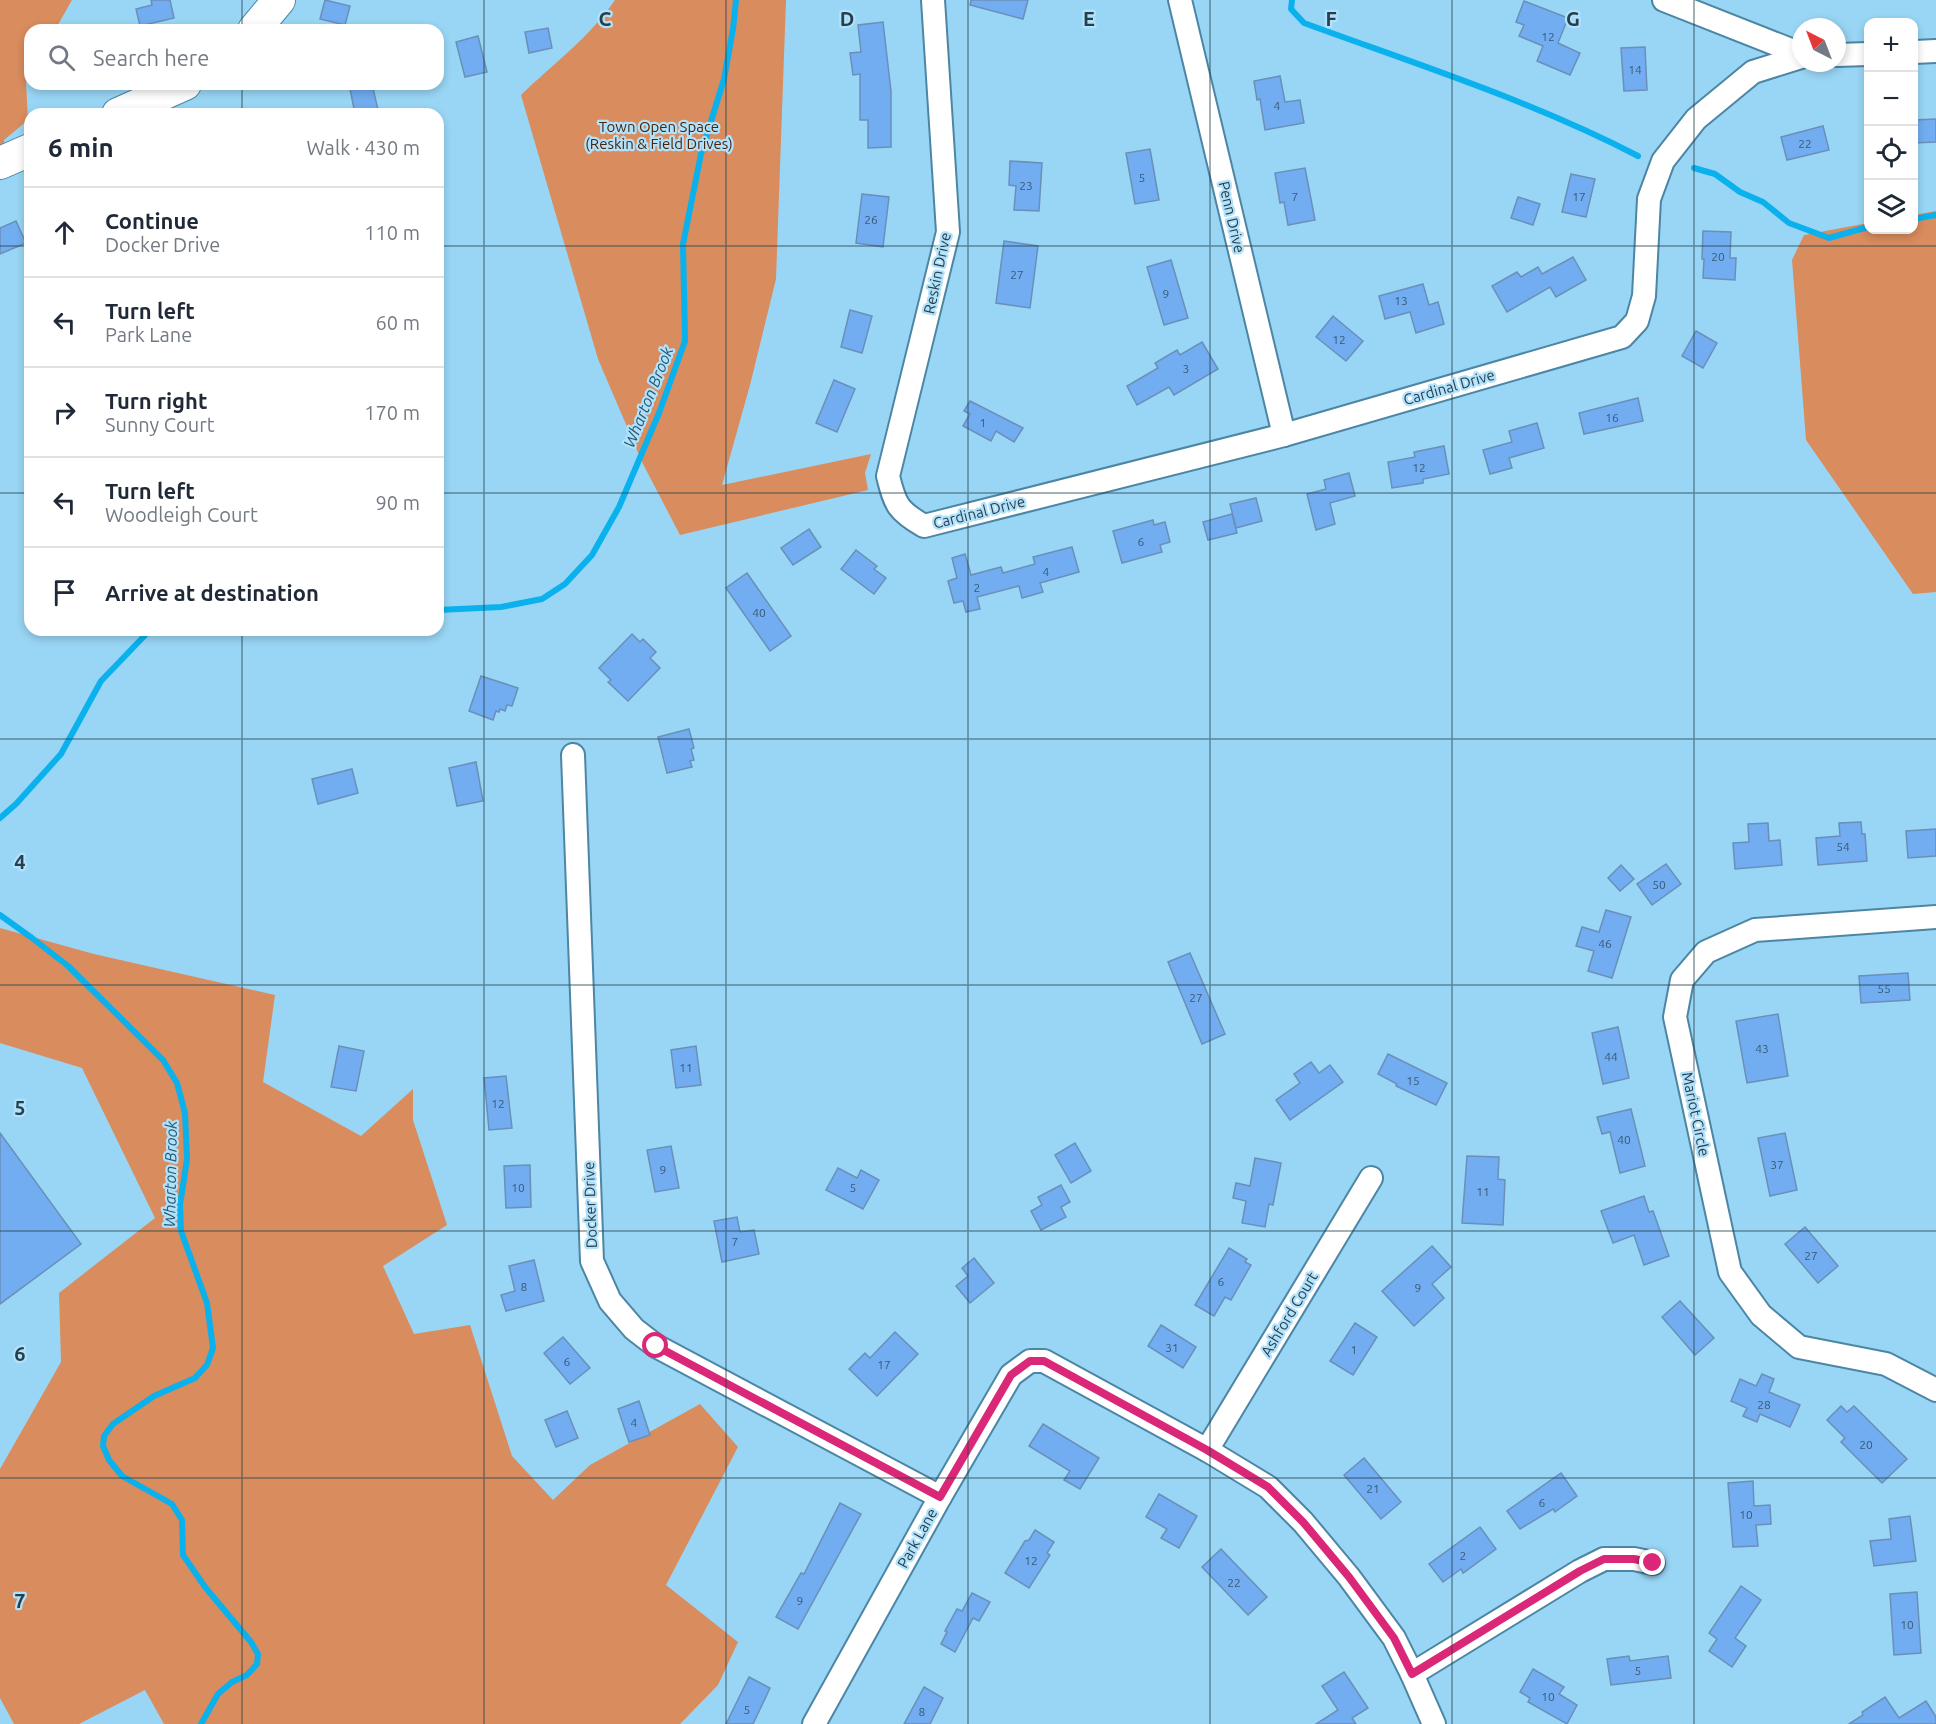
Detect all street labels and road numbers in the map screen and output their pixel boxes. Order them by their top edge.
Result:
street label: Penn Drive [1216,180,1248,254]
street label: Reskin Drive [920,231,954,315]
street label: Cardinal Drive [1401,366,1497,408]
street label: Cardinal Drive [931,492,1027,532]
street label: Mariot Circle [1679,1070,1713,1158]
street label: Docker Drive [580,1161,600,1249]
street label: Ashford Court [1257,1269,1321,1359]
street label: Park Lane [894,1505,940,1571]

